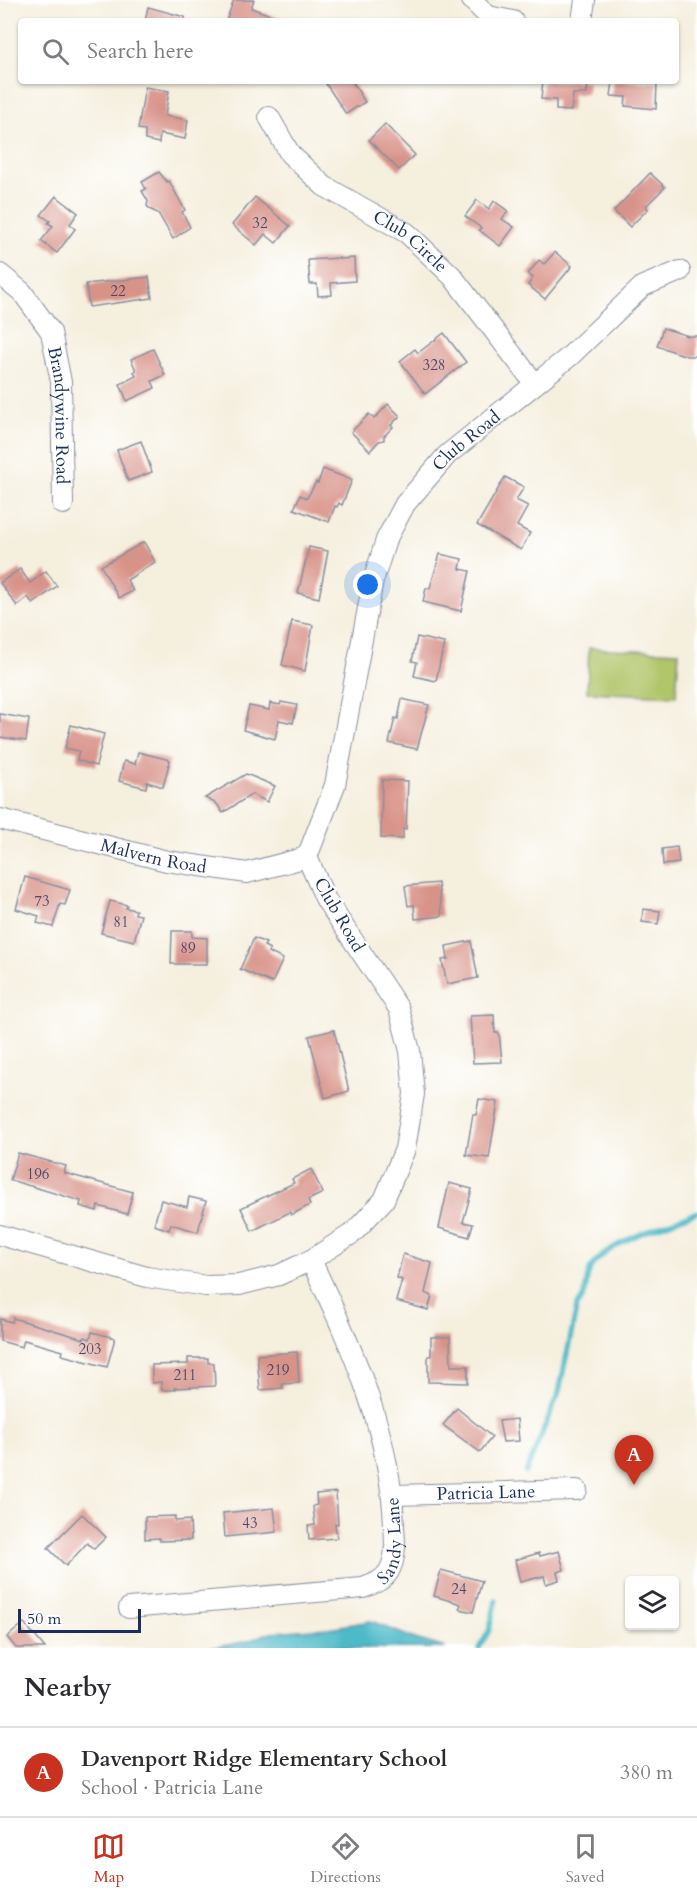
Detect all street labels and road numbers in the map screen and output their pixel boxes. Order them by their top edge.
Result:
street label: Club Circle [368,204,453,278]
street label: Brandywine Road [42,344,75,485]
street label: Club Road [426,404,506,476]
street label: Malvern Road [98,832,209,879]
street label: Club Road [308,873,371,957]
street label: Patricia Lane [436,1479,536,1506]
street label: Sandy Lane [372,1496,407,1590]

